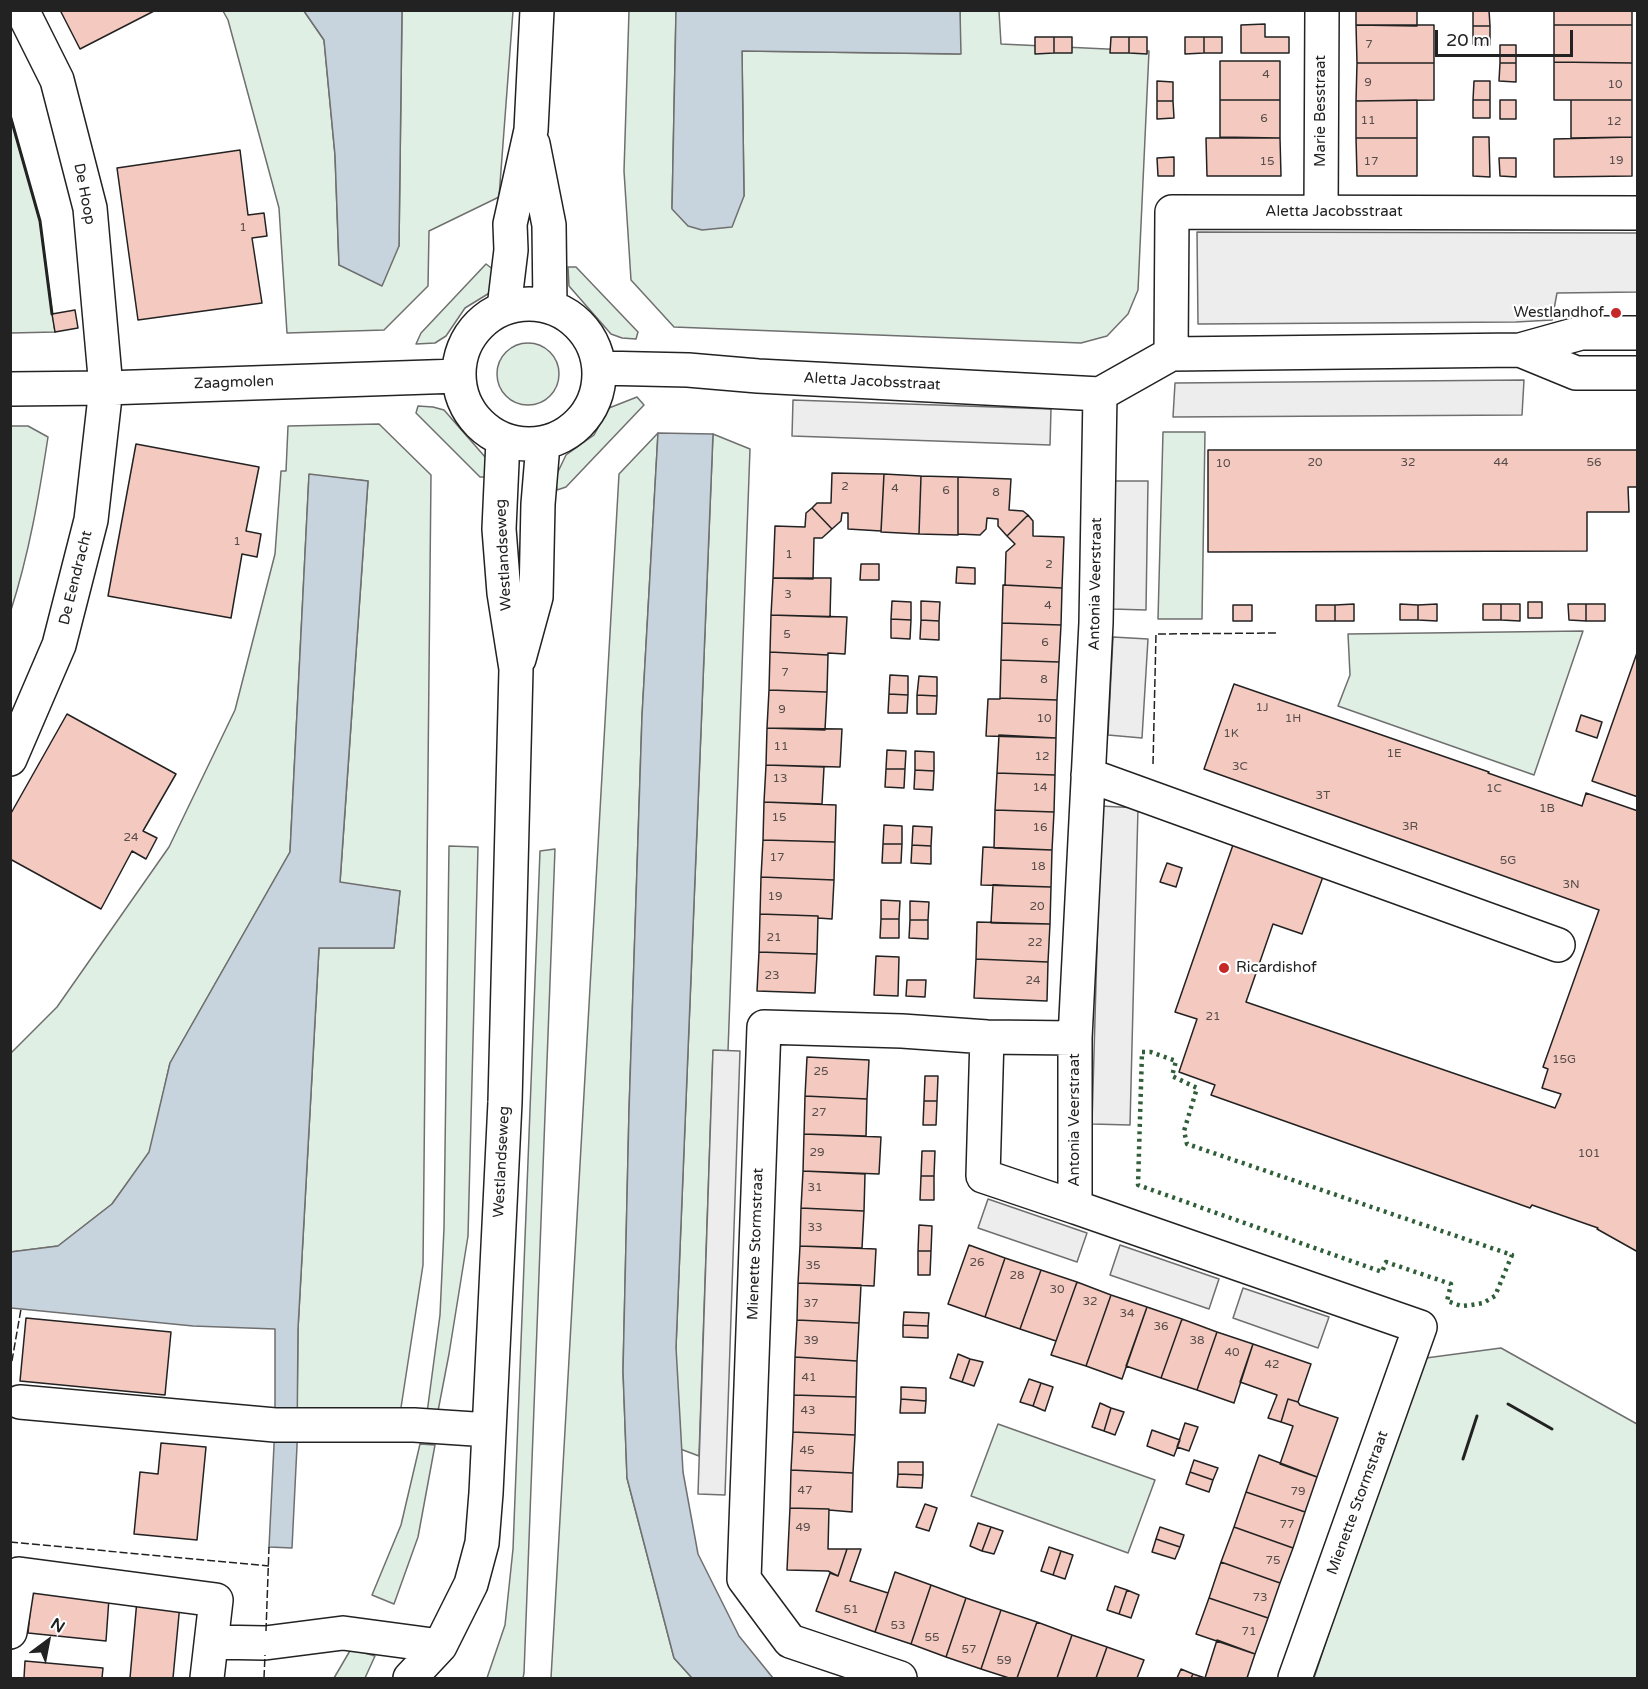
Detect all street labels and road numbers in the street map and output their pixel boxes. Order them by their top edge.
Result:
street label: Marie Besstraat [1312,55,1330,167]
street label: De Hoop [69,162,99,226]
street label: Aletta Jacobsstraat [1265,203,1403,221]
street label: Aletta Jacobsstraat [803,369,941,395]
street label: Zaagmolen [194,373,274,393]
street label: Westlandseweg [492,499,516,611]
street label: Antonia Veerstraat [1086,517,1106,651]
street label: De Eendracht [56,529,96,627]
street label: Antonia Veerstraat [1066,1053,1084,1187]
street label: Westlandseweg [490,1106,514,1218]
street label: Mienette Stormstraat [744,1168,768,1320]
street label: Mienette Stormstraat [1324,1428,1392,1578]

